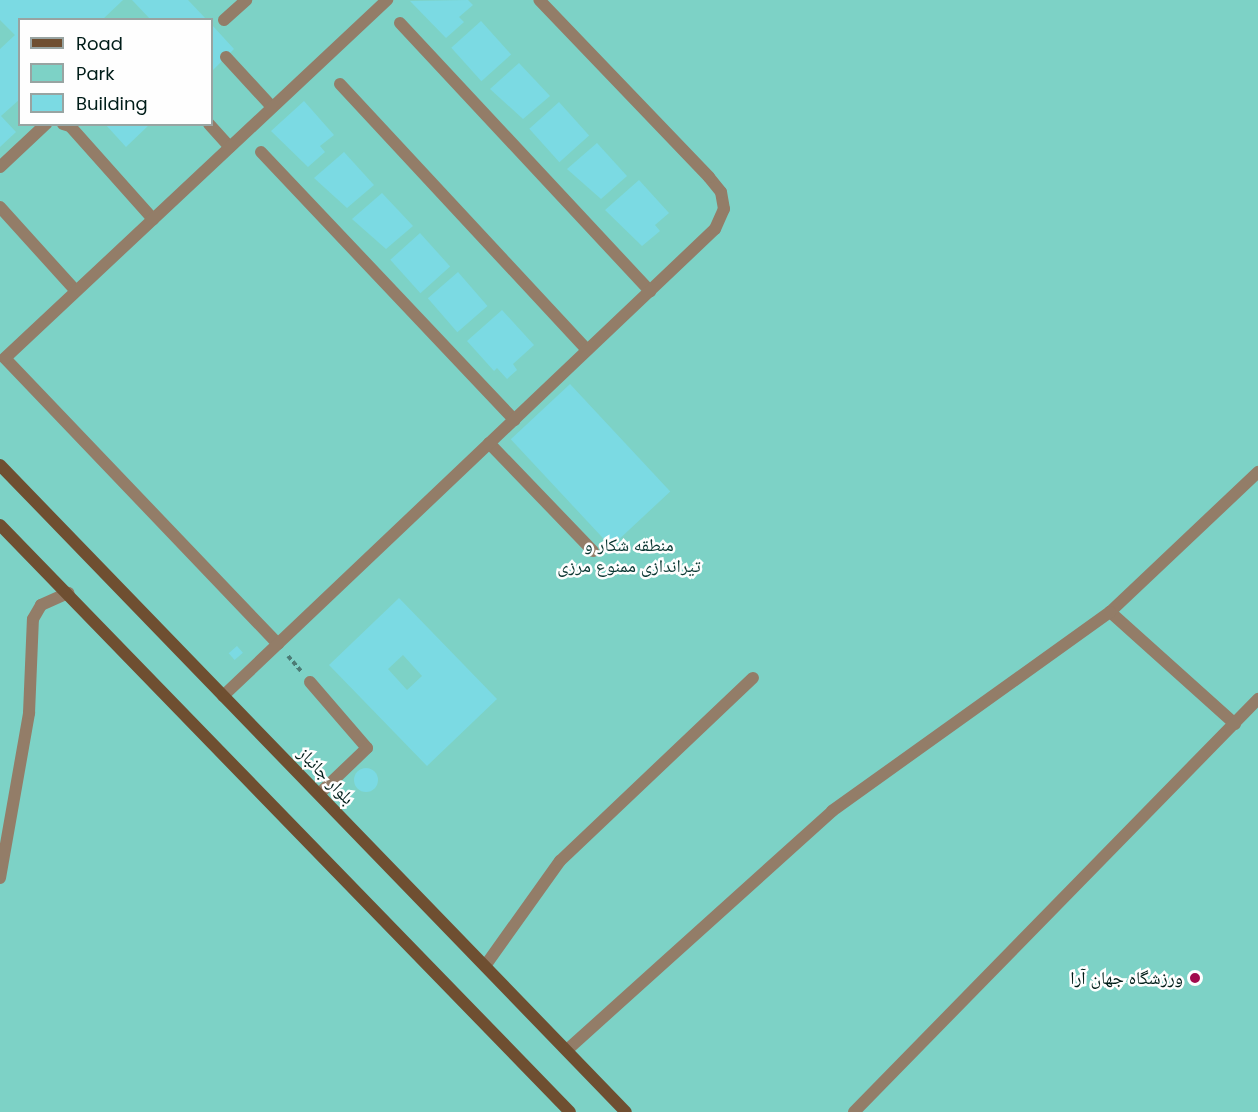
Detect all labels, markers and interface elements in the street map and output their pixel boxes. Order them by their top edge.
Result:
legend [18,18,213,126]
text: Road [76,31,123,56]
text: Park [76,61,115,86]
text: Building [76,91,148,116]
park label: منطقه شکار و تیراندازی ممنوع مرزی [557,535,701,578]
street label: بلوار جانباز [293,743,359,809]
place label: ورزشگاه جهان آرا [1070,967,1183,989]
marker: ورزشگاه جهان آرا [1188,971,1202,985]

